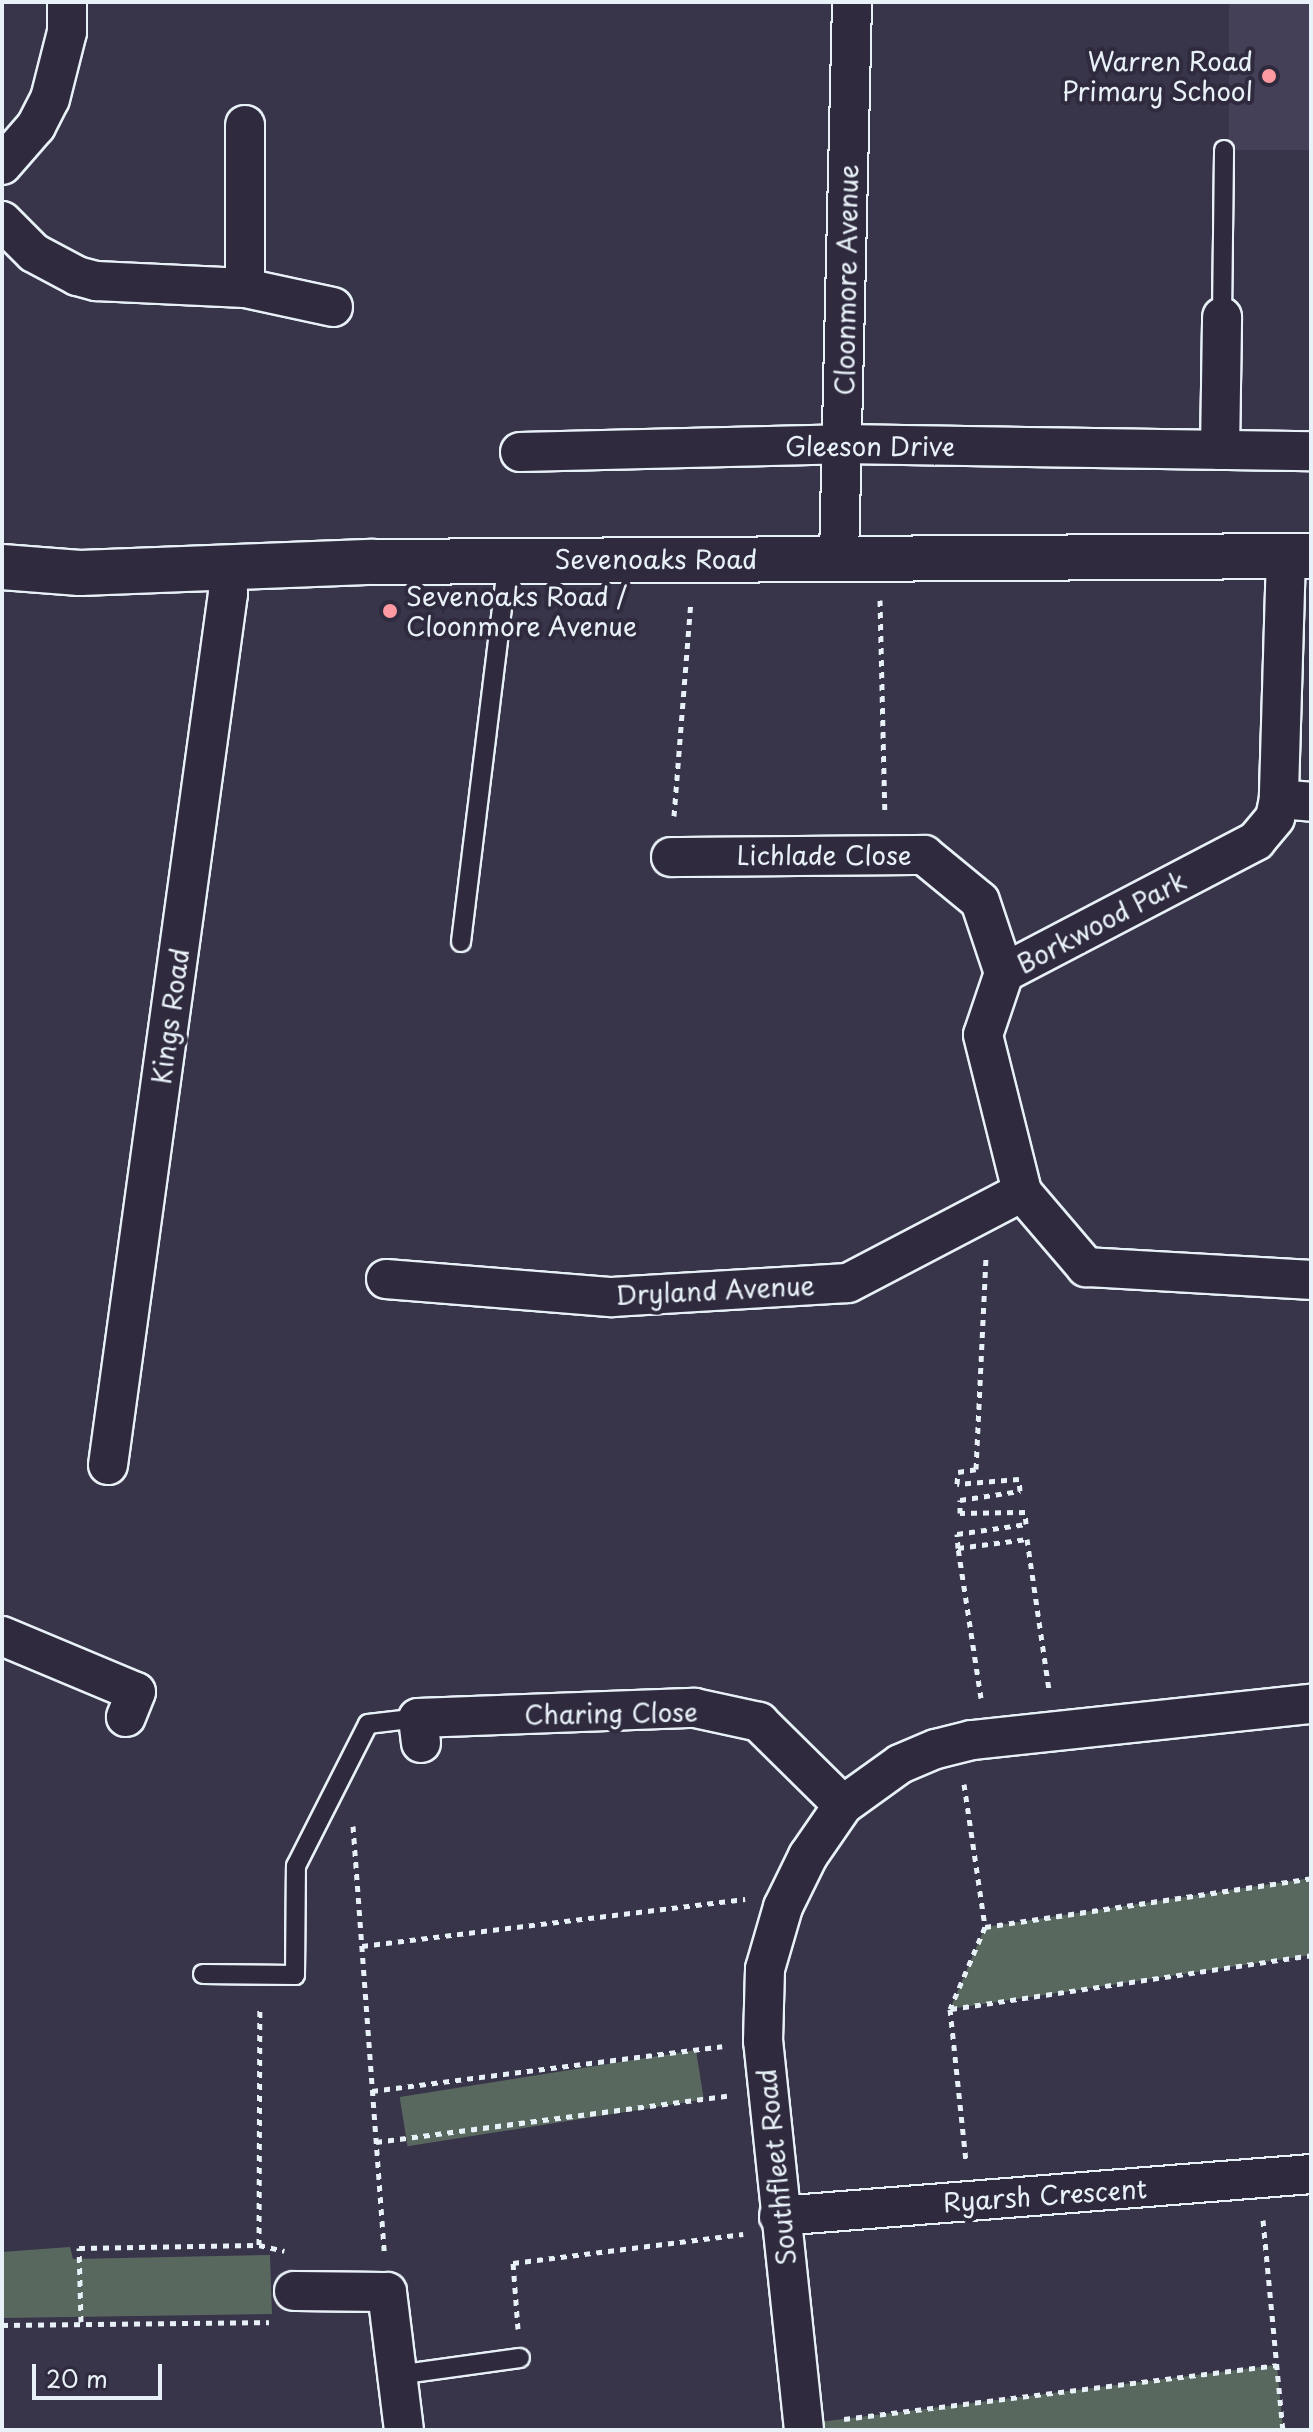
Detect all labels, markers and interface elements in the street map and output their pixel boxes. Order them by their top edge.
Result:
place label: Warren Road Primary School [1061,45,1253,106]
marker: Warren Road Primary School [1260,67,1278,85]
street label: Cloonmore Avenue [828,164,864,396]
street label: Gleeson Drive [784,430,956,462]
street label: Sevenoaks Road [554,543,758,575]
place label: Sevenoaks Road / Cloonmore Avenue [406,580,637,642]
marker: Sevenoaks Road / Cloonmore Avenue [381,602,399,620]
street label: Lichlade Close [736,839,912,871]
street label: Borkwood Park [1010,864,1192,980]
street label: Kings Road [145,946,195,1086]
street label: Dryland Avenue [614,1269,816,1311]
street label: Charing Close [523,1696,699,1730]
street label: Southfleet Road [750,2067,802,2267]
street label: Ryarsh Crescent [941,2172,1149,2218]
scale bar [36,2348,166,2398]
text: 20 m [46,2360,108,2396]

